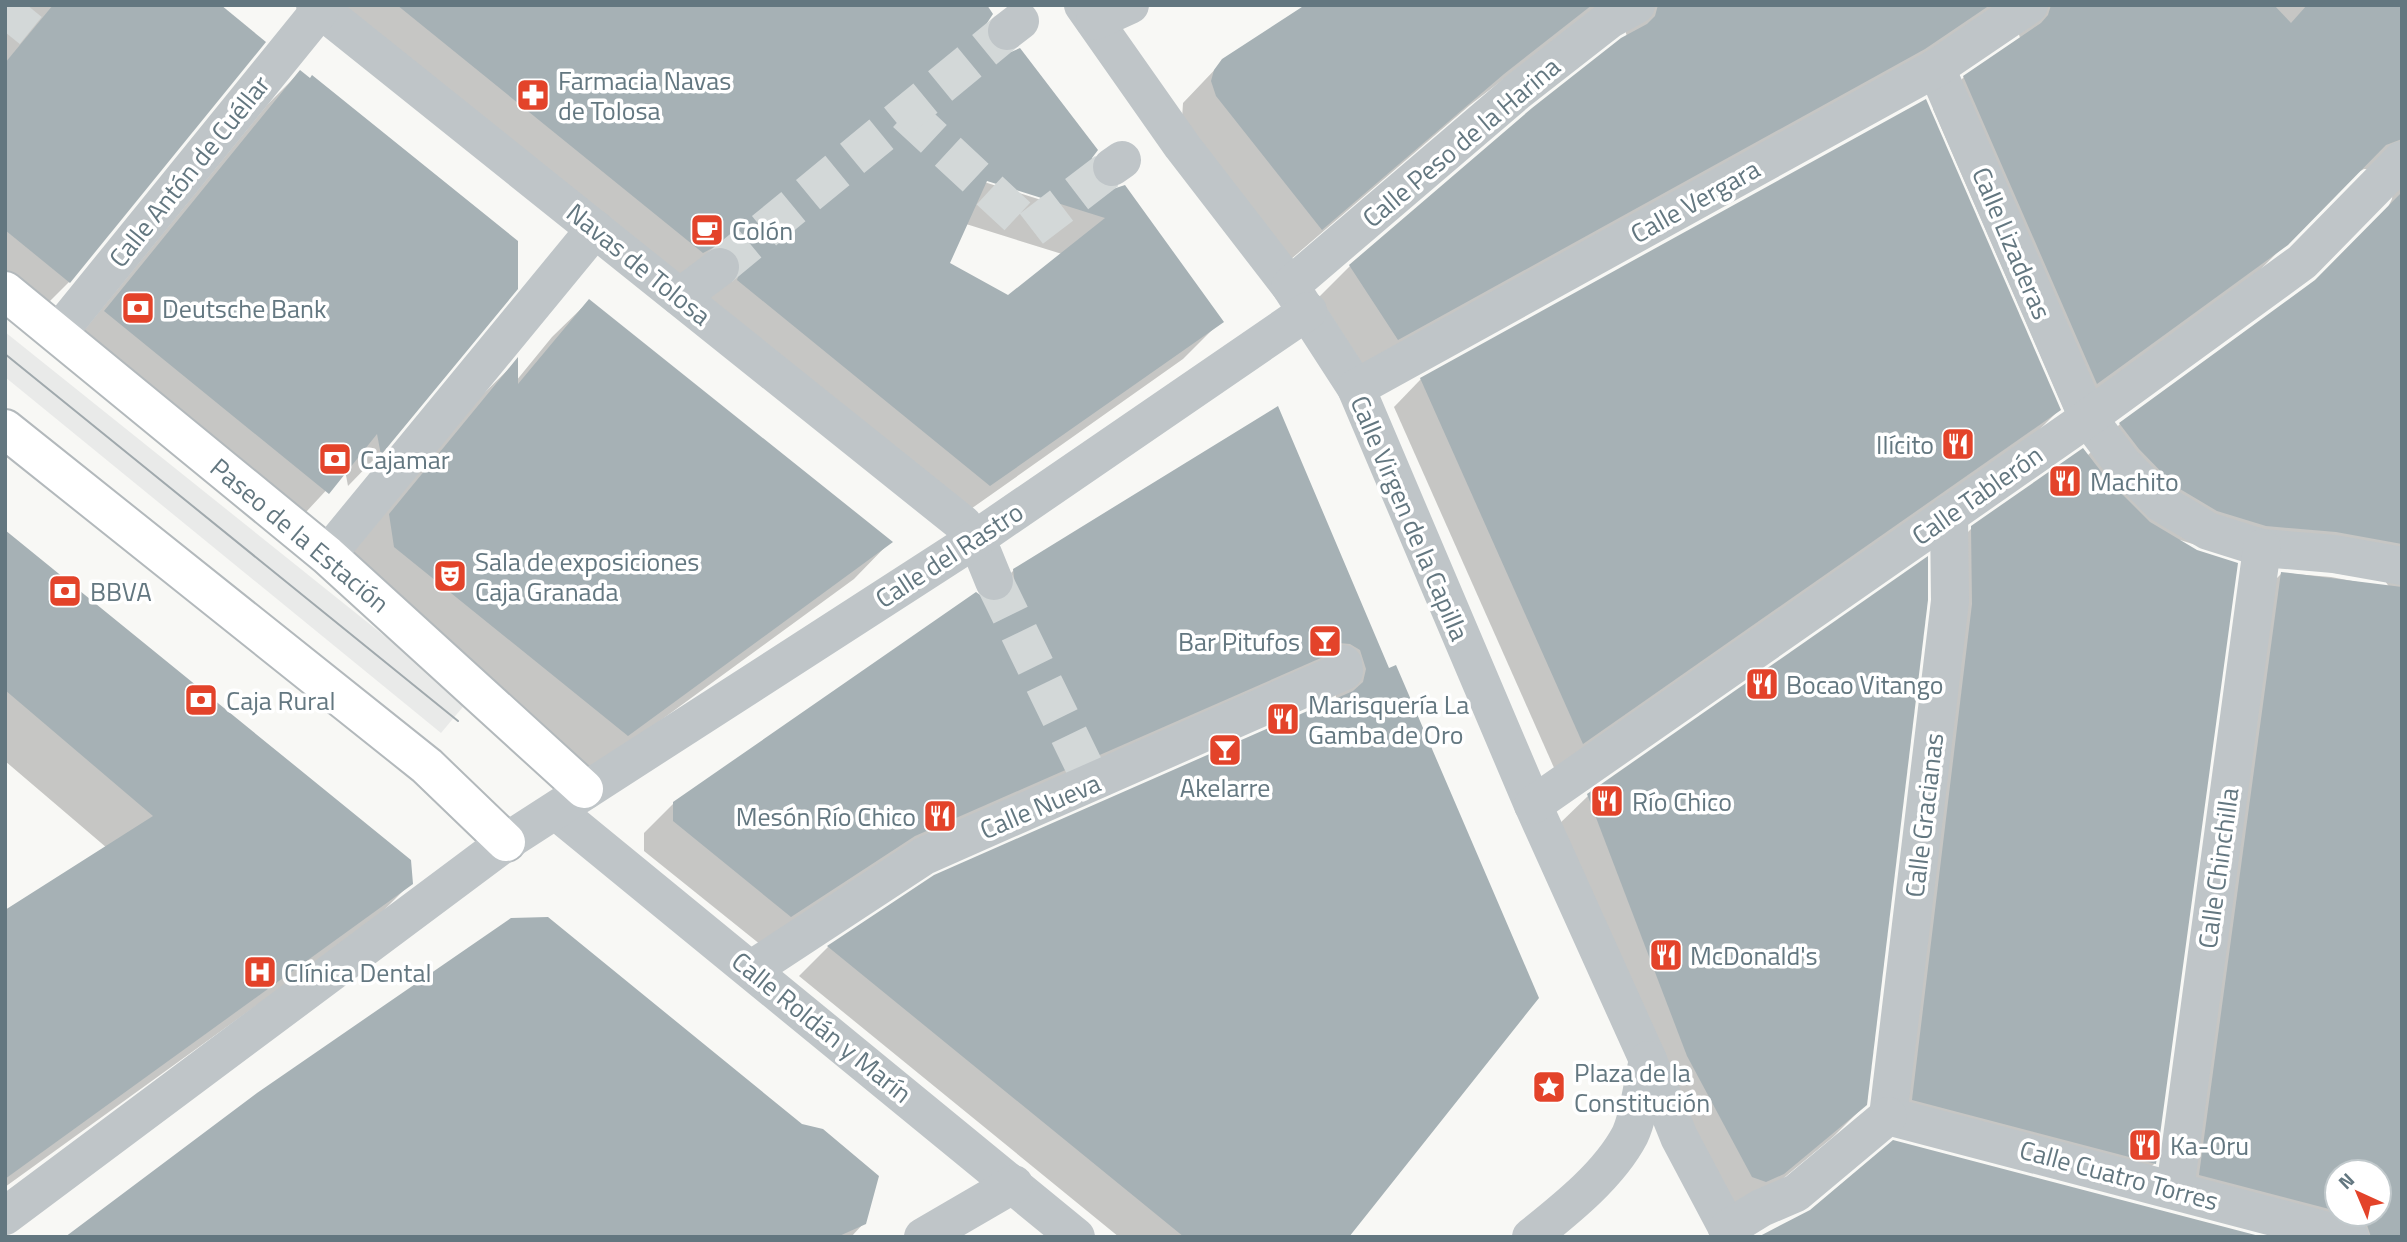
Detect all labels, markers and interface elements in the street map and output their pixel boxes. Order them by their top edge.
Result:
street label: Calle Peso de la Harina [1354,47,1568,237]
place label: Farmacia Navas de Tolosa [558,61,731,130]
street label: Calle Antón de Cuéllar [99,66,279,276]
pharmacy icon: Farmacia Navas de Tolosa [514,76,552,114]
street label: Calle Vergara [1623,149,1767,253]
street label: Calle Lizaderas [1962,161,2062,325]
street label: Navas de Tolosa [558,193,720,335]
cafe icon: Colón [688,211,726,249]
place label: Colón [732,211,793,250]
bank icon: Deutsche Bank [119,289,157,327]
place label: Deutsche Bank [162,289,327,328]
street label: Calle Virgen de la Capilla [1341,389,1479,647]
place label: Ilícito [1876,425,1934,464]
restaurant icon: Ilícito [1939,425,1977,463]
street label: Calle Tablerón [1904,436,2050,554]
bank icon: Cajamar [316,440,354,478]
place label: Cajamar [360,440,450,479]
street label: Paseo de la Estación [202,448,398,622]
restaurant icon: Machito [2046,462,2084,500]
place label: Machito [2090,462,2179,501]
street label: Calle del Rastro [867,493,1031,617]
place label: Sala de exposiciones Caja Granada [475,542,699,611]
theatre icon: Sala de exposiciones Caja Granada [431,557,469,595]
bank icon: BBVA [46,572,84,610]
place label: BBVA [90,572,152,611]
place label: Bar Pitufos [1178,622,1300,661]
bar icon: Bar Pitufos [1306,622,1344,660]
restaurant icon: Bocao Vitango [1743,665,1781,703]
place label: Bocao Vitango [1786,665,1944,704]
bank icon: Caja Rural [182,681,220,719]
place label: Caja Rural [226,681,335,720]
place label: Marisquería La Gamba de Oro [1308,685,1469,754]
restaurant icon: Marisquería La Gamba de Oro [1264,700,1302,738]
bar icon: Akelarre [1206,731,1244,769]
street label: Calle Gracianas [1895,731,1953,899]
street label: Calle Nueva [974,763,1106,849]
place label: Akelarre [1180,768,1270,807]
restaurant icon: Río Chico [1588,782,1626,820]
place label: Río Chico [1632,782,1732,821]
street label: Calle Chinchilla [2187,785,2249,951]
place label: Mesón Río Chico [736,797,916,836]
restaurant icon: Mesón Río Chico [921,797,959,835]
restaurant icon: McDonald's [1647,936,1685,974]
place label: McDonald's [1690,936,1818,975]
street label: Calle Roldán y Marín [724,942,920,1112]
hospital icon: Clínica Dental [241,953,279,991]
place label: Clínica Dental [284,953,432,992]
place label: Plaza de la Constitución [1574,1053,1710,1122]
place icon: Plaza de la Constitución [1530,1068,1568,1106]
restaurant icon: Ka-Oru [2126,1126,2164,1164]
place label: Ka-Oru [2170,1126,2249,1165]
street label: Calle Cuatro Torres [2015,1130,2223,1220]
north arrow [2323,1158,2393,1228]
text: N [2331,1165,2361,1195]

